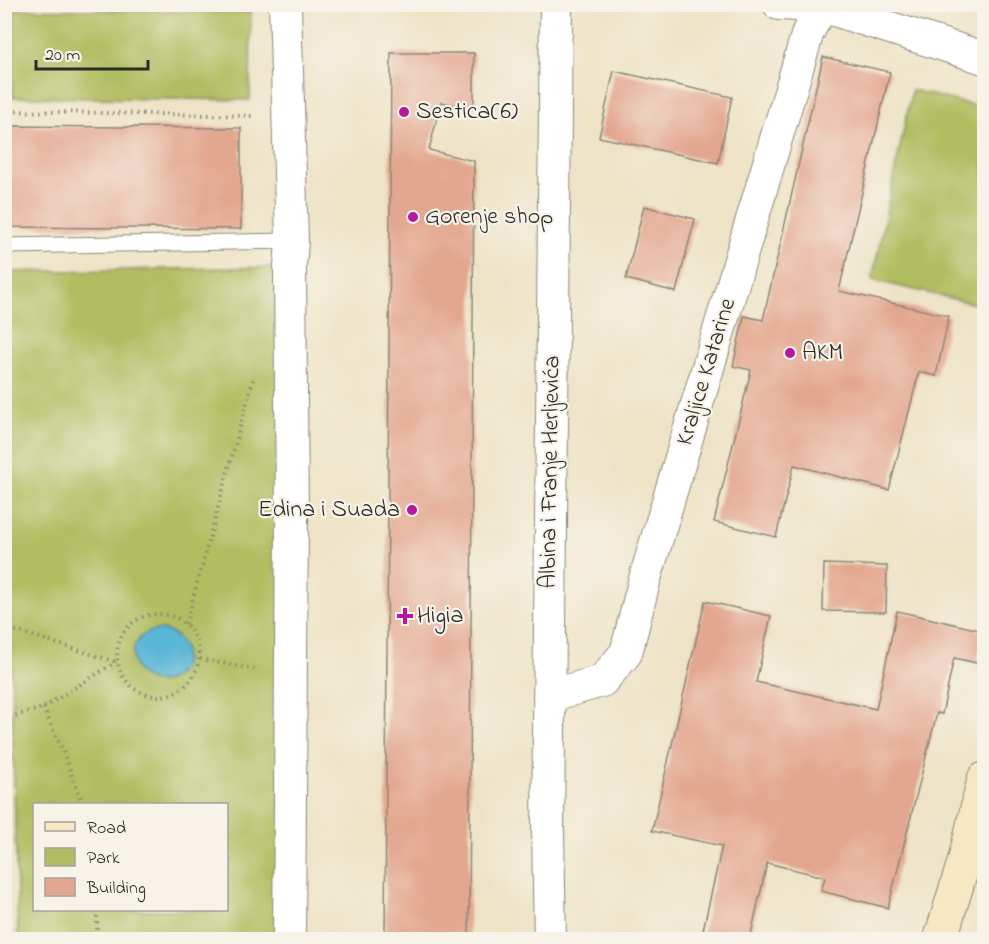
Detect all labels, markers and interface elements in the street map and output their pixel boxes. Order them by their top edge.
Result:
scale bar [36,33,148,71]
text: 20 m [45,43,80,69]
place label: Sestica(6) [416,95,518,130]
marker: Sestica(6) [397,105,411,119]
place label: Gorenje shop [425,200,553,235]
marker: Gorenje shop [406,210,420,224]
street label: Kraljice Katarine [668,294,746,450]
place label: AKM [802,336,843,371]
marker: AKM [783,346,797,360]
street label: Albina i Franje Herljevića [531,355,571,589]
place label: Edina i Suada [258,493,400,528]
marker: Edina i Suada [405,503,419,517]
place label: Higia [417,599,463,634]
marker: Higia [398,609,412,623]
legend [33,803,228,911]
text: Road [87,816,126,842]
text: Park [87,846,120,872]
text: Building [86,876,146,903]

